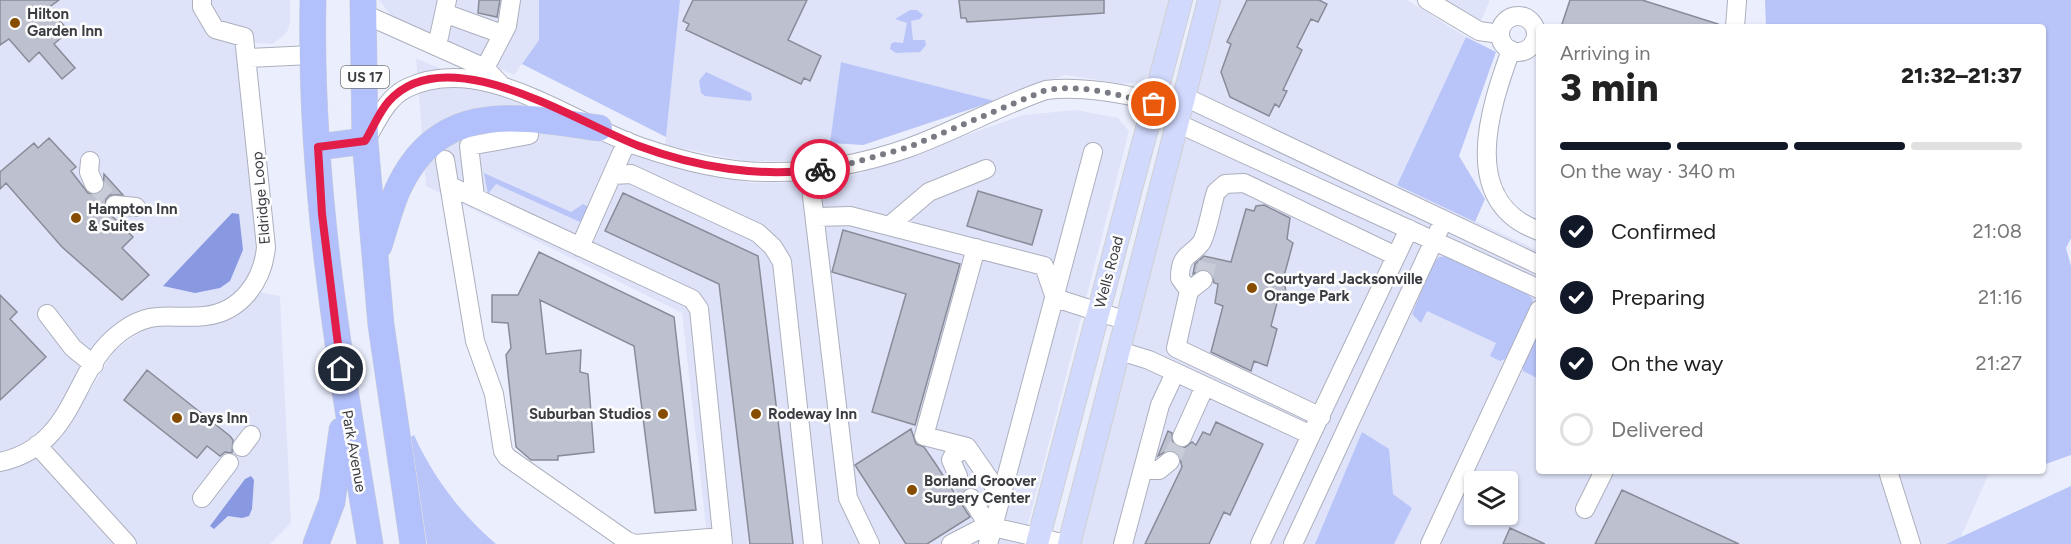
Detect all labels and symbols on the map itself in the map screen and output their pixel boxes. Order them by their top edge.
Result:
place label: Hilton Garden Inn [27,5,103,40]
marker: Hilton Garden Inn [8,16,22,30]
road number: US 17 [341,66,389,88]
pin [1128,78,1179,129]
courier [790,139,850,199]
street label: Eldridge Loop [248,151,274,245]
place label: Hampton Inn & Suites [88,200,177,235]
marker: Hampton Inn & Suites [69,211,83,225]
street label: Wells Road [1091,234,1127,310]
place label: Courtyard Jacksonville Orange Park [1264,270,1424,305]
marker: Courtyard Jacksonville Orange Park [1245,281,1259,295]
pin [315,343,366,394]
place label: Suburban Studios [529,405,651,423]
place label: Rodeway Inn [768,405,857,423]
marker: Suburban Studios [656,407,670,421]
marker: Rodeway Inn [749,407,763,421]
place label: Days Inn [189,409,248,427]
street label: Park Avenue [338,409,370,493]
marker: Days Inn [170,411,184,425]
place label: Borland Groover Surgery Center [924,472,1037,507]
marker: Borland Groover Surgery Center [905,483,919,497]

